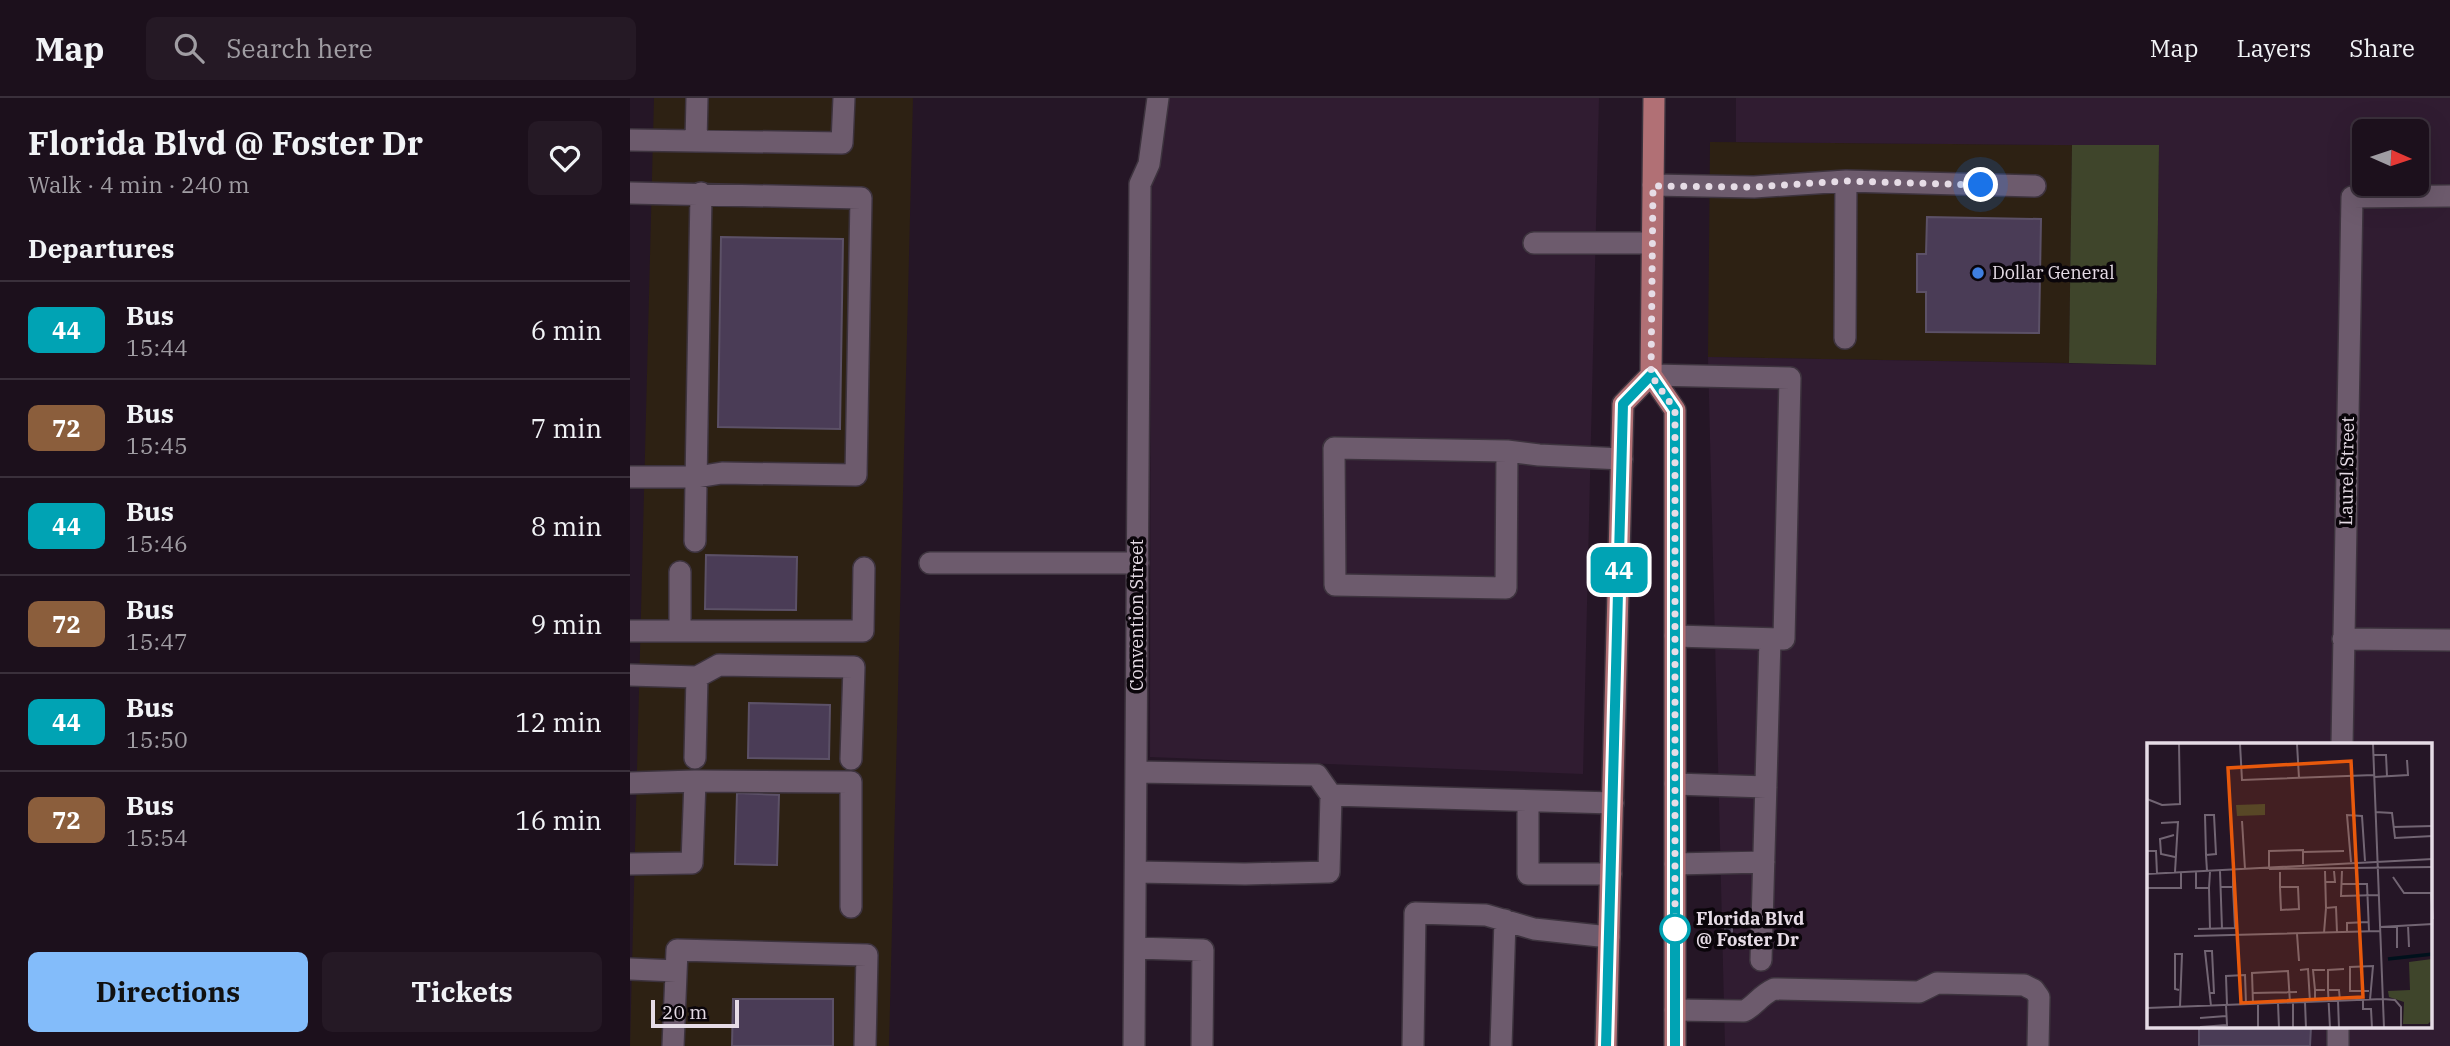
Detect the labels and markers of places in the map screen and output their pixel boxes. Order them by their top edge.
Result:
place label: Dollar General [1992,261,2115,284]
marker: Dollar General [1970,265,1986,281]
place label: Florida Blvd @ Foster Dr [1696,907,1804,951]
marker: Florida Blvd @ Foster Dr [1660,914,1690,944]

